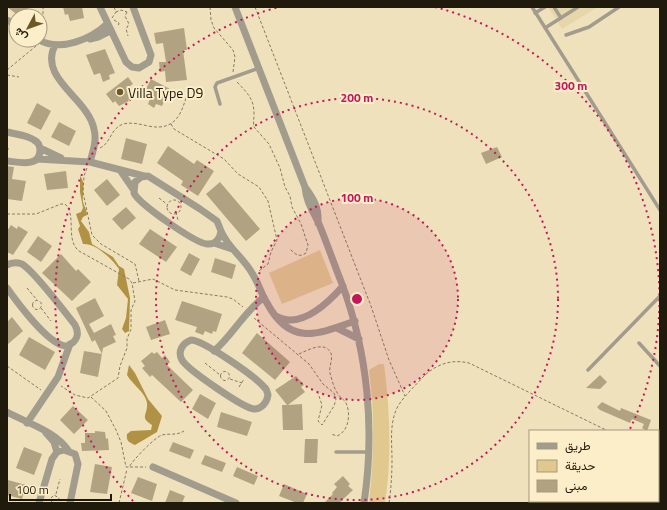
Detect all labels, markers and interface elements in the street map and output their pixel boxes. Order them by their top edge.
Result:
north arrow [8,8,48,48]
text: ش [10,24,31,45]
text: 300 m [555,76,587,95]
place label: Villa Type D9 [128,82,204,103]
marker: Villa Type D9 [115,87,125,97]
text: 200 m [341,88,373,107]
text: 100 m [341,188,373,207]
centre of rings [350,292,364,306]
legend [529,430,659,502]
text: طريق [565,436,591,455]
text: حديقة [565,456,595,475]
scale bar [10,476,111,502]
text: مبنى [565,476,587,495]
text: 100 m [16,480,49,499]

